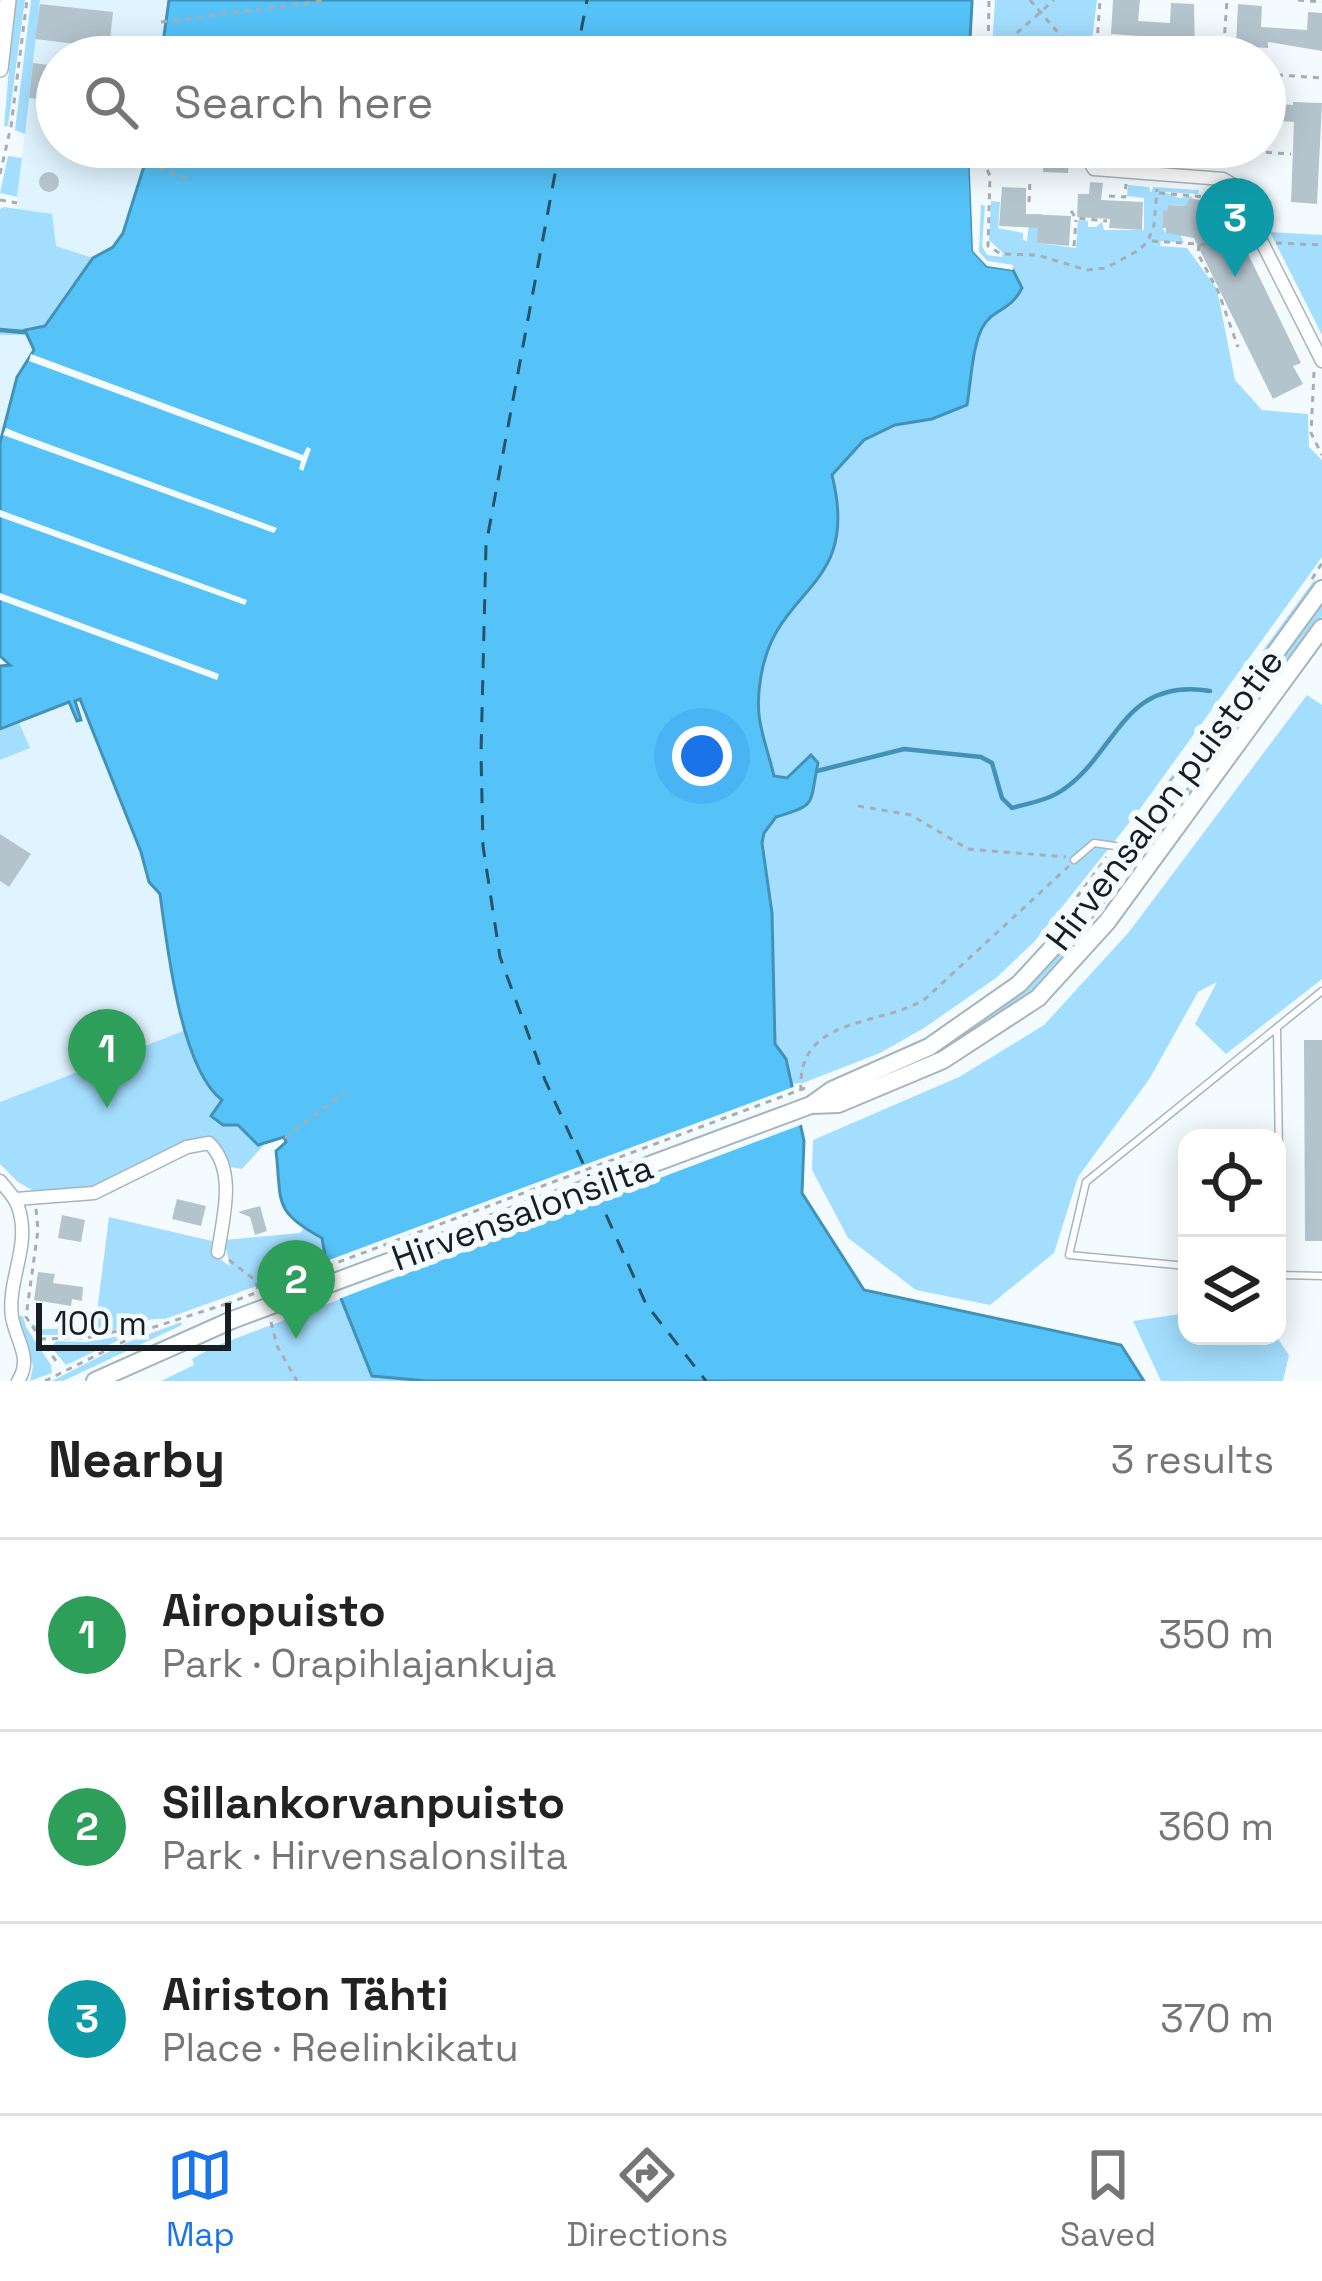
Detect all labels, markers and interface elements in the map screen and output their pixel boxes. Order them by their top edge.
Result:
search box [36,36,1286,168]
icon: search [78,69,144,135]
text: Search here [174,74,433,131]
pin: 3 [1196,178,1274,277]
street label: Hirvensalon puistotie [1036,639,1294,960]
your location [672,726,732,786]
pin: 1 [68,1009,146,1108]
map controls [1178,1129,1286,1345]
button: locate [1178,1129,1286,1237]
street label: Hirvensalonsilta [386,1144,659,1281]
button: layers [1178,1237,1286,1345]
pin: 2 [257,1240,335,1339]
scale bar [36,1297,231,1350]
text: 100 m [54,1303,147,1345]
text: Nearby [48,1427,225,1492]
text: 3 results [1111,1435,1274,1484]
text: Airopuisto [162,1582,386,1639]
text: 1 [78,1610,96,1659]
text: 350 m [1159,1610,1274,1659]
text: Park · Orapihlajankuja [162,1639,556,1688]
text: Sillankorvanpuisto [162,1774,565,1831]
text: 2 [75,1802,99,1851]
text: 360 m [1158,1802,1274,1851]
text: Park · Hirvensalonsilta [162,1831,568,1880]
text: Airiston Tähti [162,1966,449,2023]
text: 3 [75,1994,99,2043]
text: 370 m [1160,1994,1274,2043]
text: Place · Reelinkikatu [162,2023,519,2072]
tab: Map [166,2142,235,2256]
tab: Directions [566,2142,728,2256]
tab: Saved [1060,2142,1156,2256]

